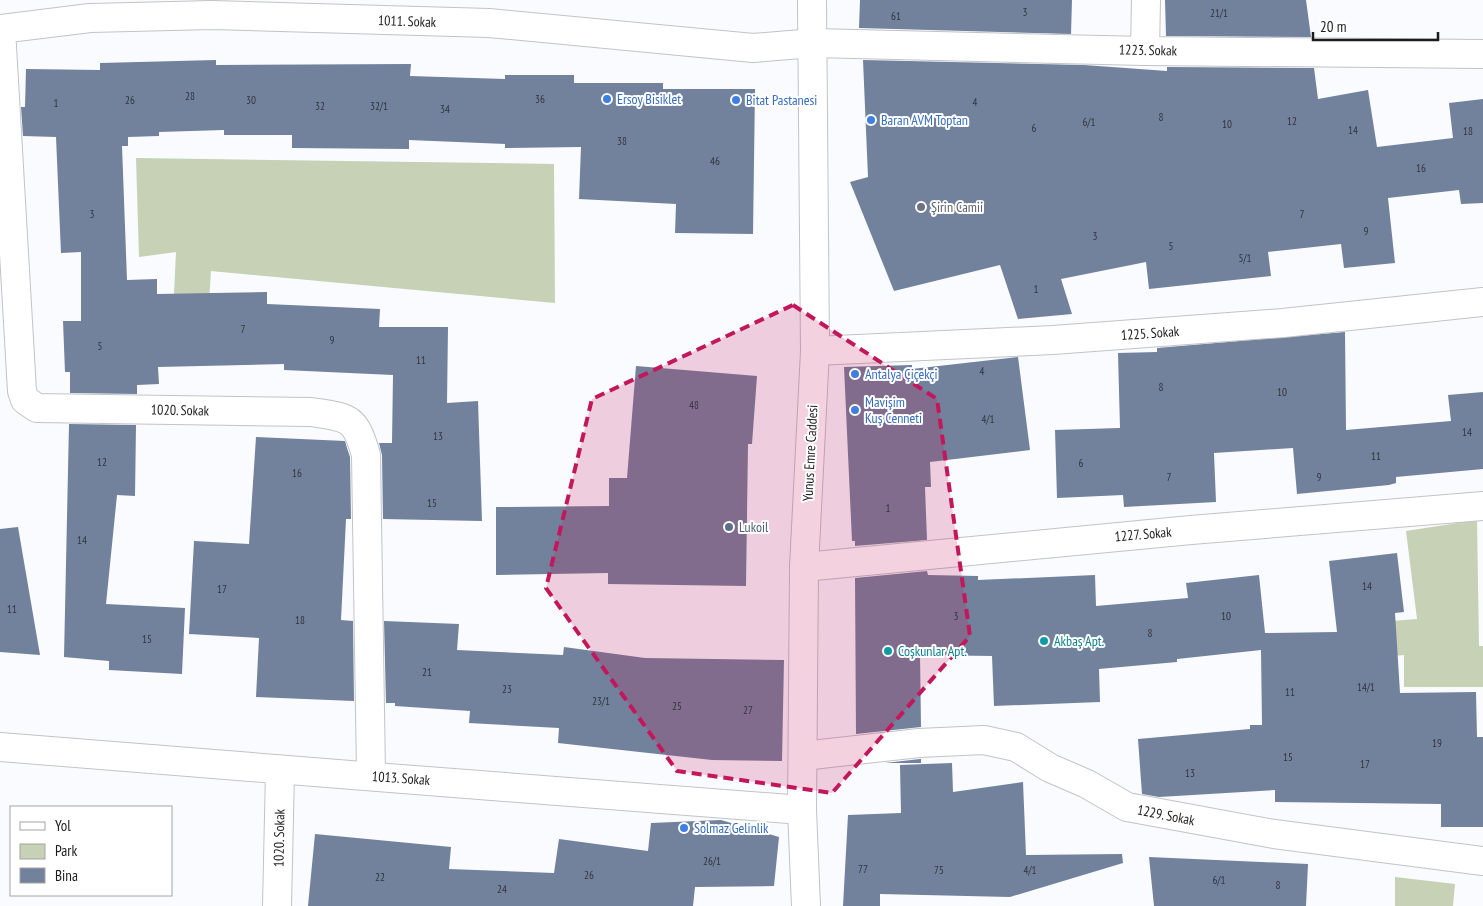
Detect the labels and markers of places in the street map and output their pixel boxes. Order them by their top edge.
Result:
place label: Ersoy Bisiklet [617,90,681,108]
place label: Bitat Pastanesi [746,91,817,109]
marker: Ersoy Bisiklet [601,93,613,105]
marker: Bitat Pastanesi [730,94,742,106]
place label: Baran AVM Toptan [881,111,968,129]
marker: Baran AVM Toptan [865,114,877,126]
place label: Şirin Camii [931,198,983,216]
marker: Şirin Camii [915,201,927,213]
place label: Antalya Çiçekçi [865,365,938,383]
marker: Antalya Çiçekçi [849,368,861,380]
place label: Mavişim Kuş Cenneti [865,393,922,427]
marker: Mavişim Kuş Cenneti [849,404,861,416]
place label: Lukoil [739,518,769,536]
marker: Lukoil [723,521,735,533]
place label: Akbaş Apt. [1054,632,1104,650]
marker: Akbaş Apt. [1038,635,1050,647]
place label: Coşkunlar Apt. [898,642,967,660]
marker: Coşkunlar Apt. [882,645,894,657]
place label: Solmaz Gelinlik [694,819,769,837]
marker: Solmaz Gelinlik [678,822,690,834]

